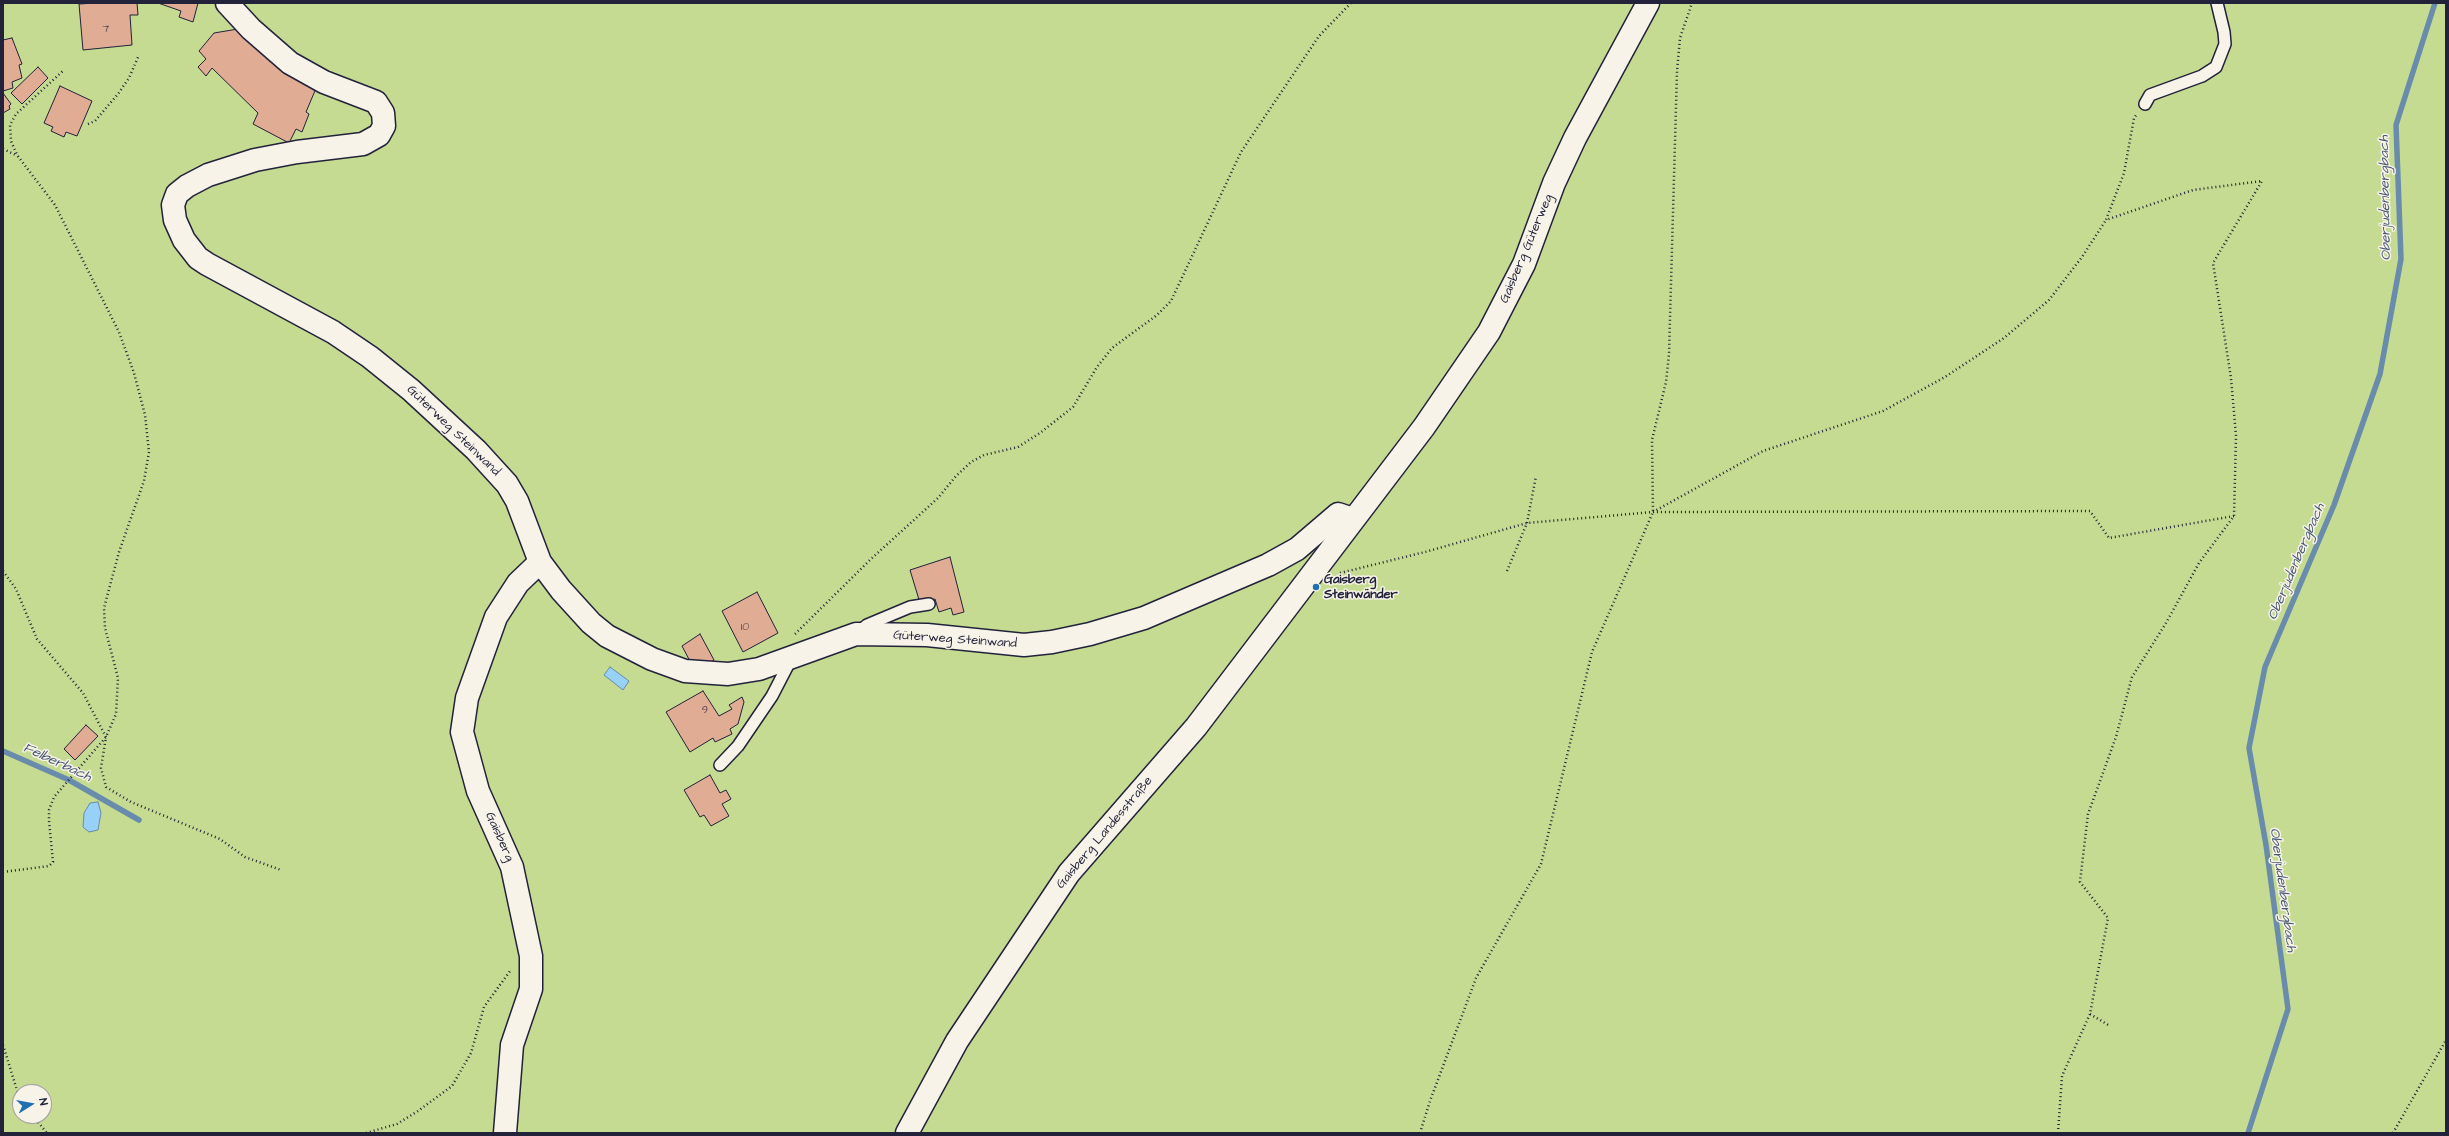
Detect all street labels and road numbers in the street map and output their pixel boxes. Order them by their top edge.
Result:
street label: Gaisberg Güterweg [1497,192,1557,306]
street label: Güterweg Steinwand [403,382,503,480]
street label: Güterweg Steinwand [893,628,1017,652]
street label: Gaisberg Landesstraße [1053,774,1157,892]
street label: Gaisberg [481,810,517,864]

